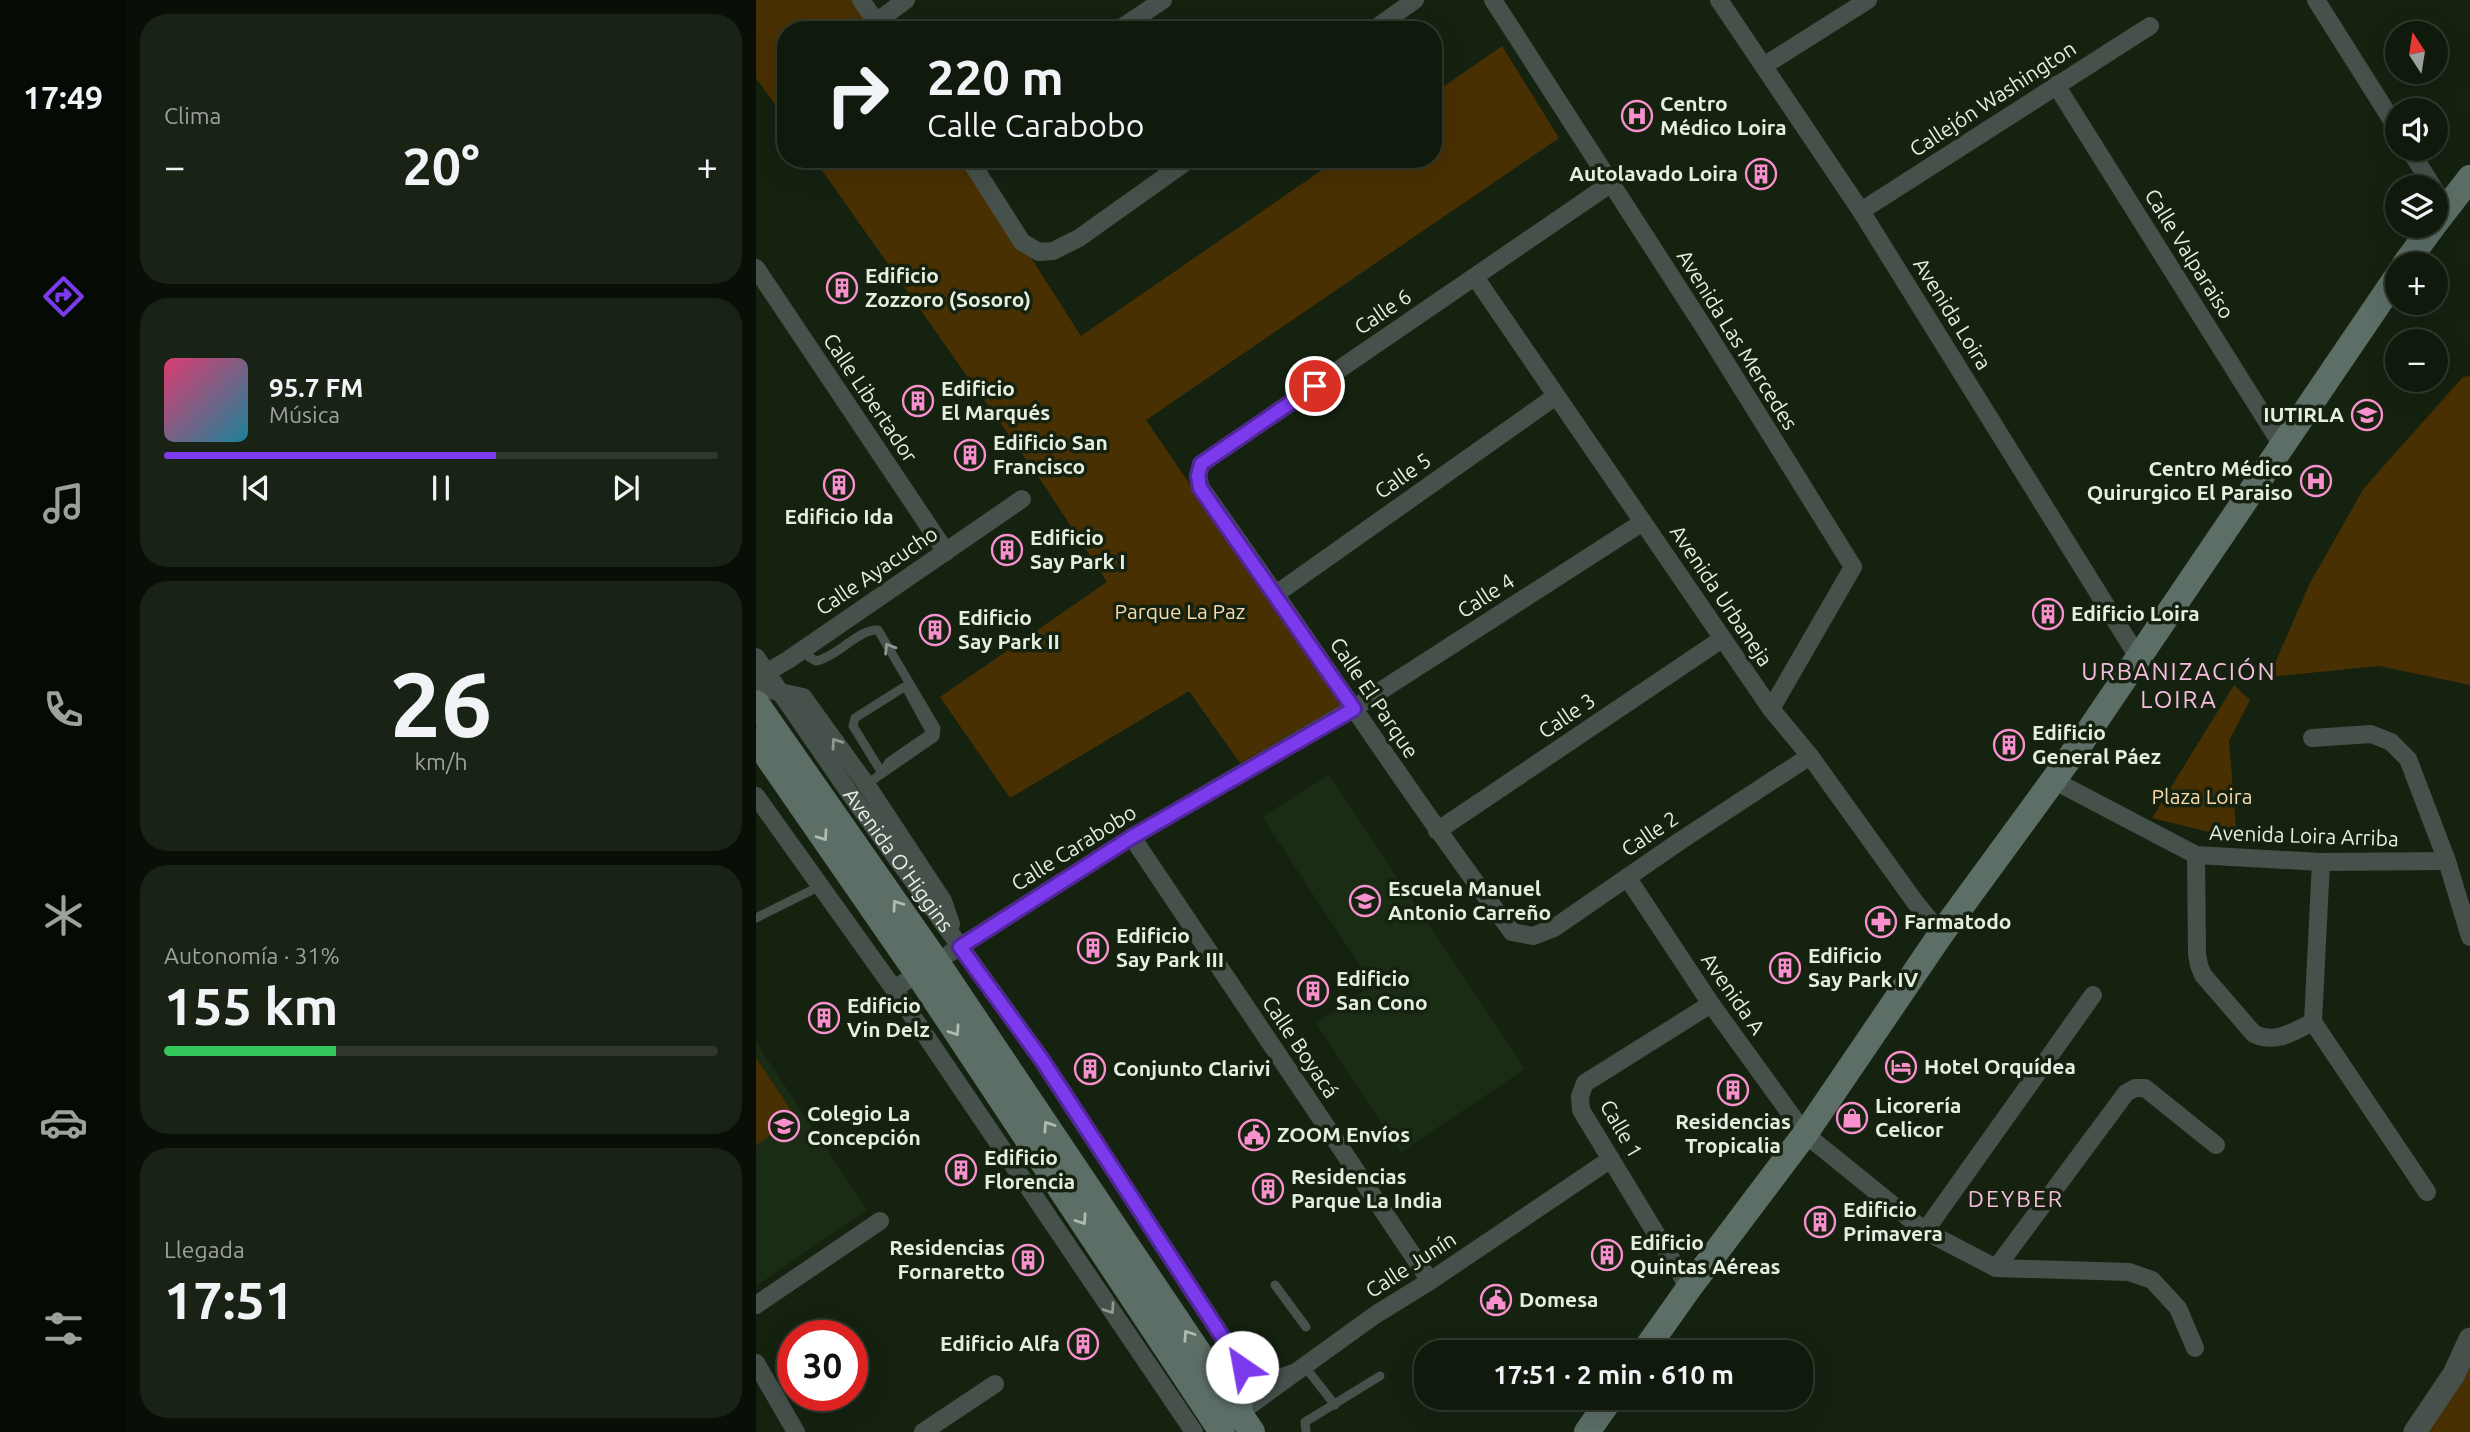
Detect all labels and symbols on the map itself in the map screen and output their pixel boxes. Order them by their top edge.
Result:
north arrow [2385,21,2448,84]
street label: Callejón Washington [1905,36,2080,161]
place label: Centro Médico Loira [1660,91,1787,139]
hospital icon: Centro Médico Loira [1620,99,1654,133]
building icon: Autolavado Loira [1744,157,1778,191]
place label: Autolavado Loira [1569,161,1738,185]
street label: Calle Valparaiso [2140,184,2239,323]
street label: Avenida Las Mercedes [1673,245,1803,434]
street label: Avenida Loira [1909,253,1997,374]
place label: Edificio Zozzoro (Sosoro) [865,263,1031,311]
building icon: Edificio Zozzoro (Sosoro) [825,271,859,305]
street label: Calle 6 [1350,284,1415,339]
street label: Calle Libertador [819,328,923,466]
pin [1285,356,1345,416]
place label: Edificio El Marqués [941,376,1050,424]
building icon: Edificio El Marqués [901,384,935,418]
school or university icon: IUTIRLA [2350,398,2384,432]
place label: IUTIRLA [2263,402,2344,426]
place label: Edificio San Francisco [993,430,1108,478]
building icon: Edificio San Francisco [953,438,987,472]
street label: Calle 5 [1370,447,1435,503]
place label: Centro Médico Quirurgico El Paraiso [2087,456,2293,504]
hospital icon: Centro Médico Quirurgico El Paraiso [2299,464,2333,498]
building icon: Edificio Ida [822,468,856,502]
place label: Edificio Ida [784,504,894,528]
street label: Avenida Urbaneja [1666,520,1778,671]
street label: Calle Ayacucho [811,521,942,620]
place label: Edificio Say Park I [1030,525,1126,573]
building icon: Edificio Say Park I [990,533,1024,567]
street label: Calle 4 [1453,568,1518,622]
building icon: Edificio Loira [2031,597,2065,631]
park label: Parque La Paz [1115,599,1245,623]
place label: Edificio Loira [2071,601,2200,625]
place label: Edificio Say Park II [958,605,1060,653]
building icon: Edificio Say Park II [918,613,952,647]
street label: Calle El Parque [1326,633,1424,762]
one-way arrow [884,642,897,655]
district label: URBANIZACIÓN LOIRA [2081,657,2277,713]
street label: Calle 3 [1534,688,1599,743]
place label: Edificio General Páez [2032,720,2161,768]
building icon: Edificio General Páez [1992,728,2026,762]
one-way arrow [832,738,844,751]
street label: Avenida O'Higgins [839,783,959,936]
park label: Plaza Loira [2152,784,2252,808]
street label: Calle Carabobo [1007,799,1140,895]
street label: Calle 2 [1617,806,1682,861]
street label: Avenida Loira Arriba [2209,820,2399,850]
one-way arrow [815,829,828,842]
place label: Escuela Manuel Antonio Carreño [1388,876,1551,924]
school or university icon: Escuela Manuel Antonio Carreño [1348,884,1382,918]
one-way arrow [893,900,905,913]
pharmacy icon: Farmatodo [1864,905,1898,939]
place label: Farmatodo [1904,909,2011,933]
place label: Edificio Say Park III [1116,923,1224,971]
building icon: Edificio Say Park III [1076,931,1110,965]
place label: Edificio Say Park IV [1808,943,1918,991]
street label: Avenida A [1697,948,1771,1039]
building icon: Edificio Say Park IV [1768,951,1802,985]
place label: Edificio San Cono [1336,966,1428,1014]
building icon: Edificio San Cono [1296,974,1330,1008]
street label: Calle Boyacá [1258,991,1344,1102]
place label: Edificio Vin Delz [847,993,930,1041]
building icon: Edificio Vin Delz [807,1001,841,1035]
one-way arrow [947,1023,959,1036]
hotel icon: Hotel Orquídea [1884,1050,1918,1084]
building icon: Conjunto Clarivi [1073,1052,1107,1086]
place label: Hotel Orquídea [1924,1054,2076,1078]
place label: Conjunto Clarivi [1113,1056,1271,1080]
building icon: Residencias Tropicalia [1716,1073,1750,1107]
place label: Licorería Celicor [1875,1093,1961,1141]
street label: Calle 1 [1596,1095,1648,1162]
place label: Colegio La Concepción [807,1101,921,1149]
shop icon: Licorería Celicor [1835,1101,1869,1135]
school or university icon: Colegio La Concepción [767,1109,801,1143]
place label: Residencias Tropicalia [1675,1109,1791,1157]
public building icon: ZOOM Envíos [1237,1118,1271,1152]
one-way arrow [1044,1121,1056,1134]
place label: ZOOM Envíos [1277,1122,1410,1146]
place label: Edificio Florencia [984,1145,1075,1193]
building icon: Edificio Florencia [944,1153,978,1187]
place label: Residencias Parque La India [1291,1164,1442,1212]
building icon: Residencias Parque La India [1251,1172,1285,1206]
district label: DEYBER [1968,1186,2064,1211]
place label: Edificio Primavera [1843,1197,1943,1245]
building icon: Edificio Primavera [1803,1205,1837,1239]
one-way arrow [1074,1212,1086,1225]
street label: Calle Junín [1361,1226,1460,1302]
place label: Edificio Quintas Aéreas [1630,1230,1781,1278]
place label: Residencias Fornaretto [889,1235,1005,1283]
building icon: Edificio Quintas Aéreas [1590,1238,1624,1272]
building icon: Residencias Fornaretto [1011,1243,1045,1277]
public building icon: Domesa [1479,1283,1513,1317]
place label: Domesa [1519,1287,1598,1311]
one-way arrow [1102,1301,1114,1314]
speed limit sign: 30 [777,1320,868,1411]
building icon: Edificio Alfa [1066,1327,1100,1361]
one-way arrow [1183,1330,1196,1343]
position arrow [1205,1330,1279,1404]
place label: Edificio Alfa [940,1331,1060,1355]

